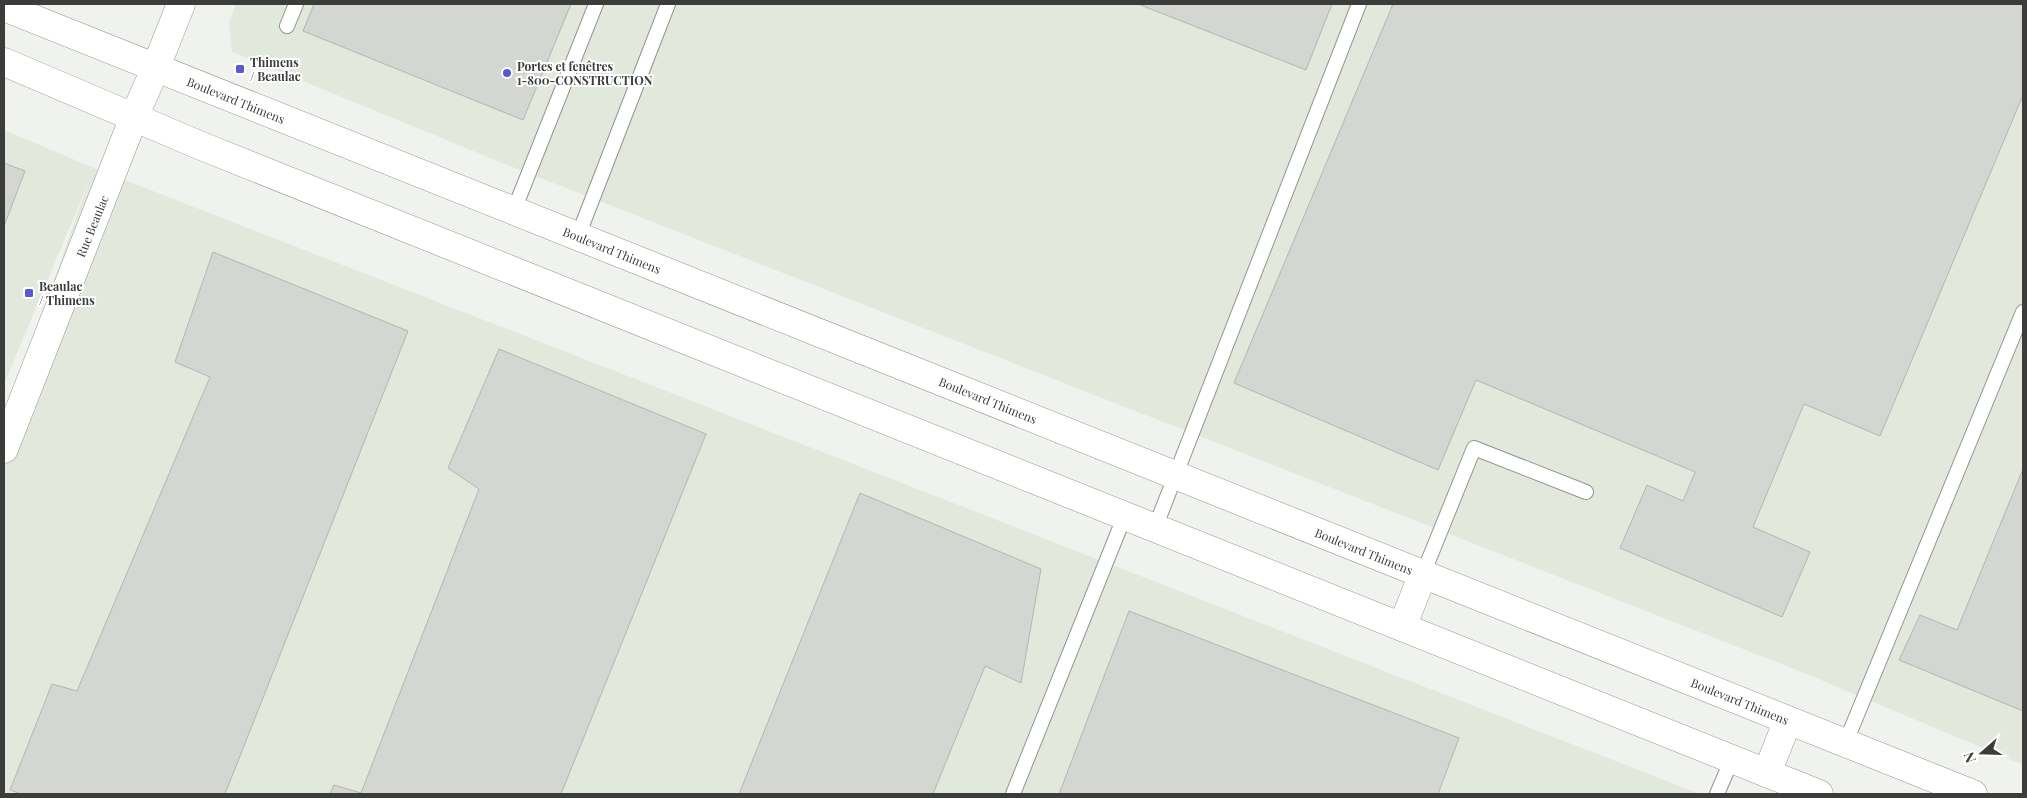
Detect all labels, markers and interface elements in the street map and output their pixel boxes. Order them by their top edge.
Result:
place label: Thimens / Beaulac [250,54,301,84]
place label: Portes et fenêtres 1-800-CONSTRUCTION [517,58,653,88]
marker: Thimens / Beaulac [234,63,246,75]
marker: Portes et fenêtres 1-800-CONSTRUCTION [501,67,513,79]
street label: Boulevard Thimens [185,73,287,127]
street label: Rue Beaulac [72,192,112,259]
street label: Boulevard Thimens [561,223,663,277]
place label: Beaulac / Thimens [39,278,95,308]
marker: Beaulac / Thimens [23,287,35,299]
street label: Boulevard Thimens [937,373,1039,427]
street label: Boulevard Thimens [1313,524,1415,578]
street label: Boulevard Thimens [1689,674,1791,728]
north arrow [1957,728,2007,778]
text: N [1959,750,1980,766]

